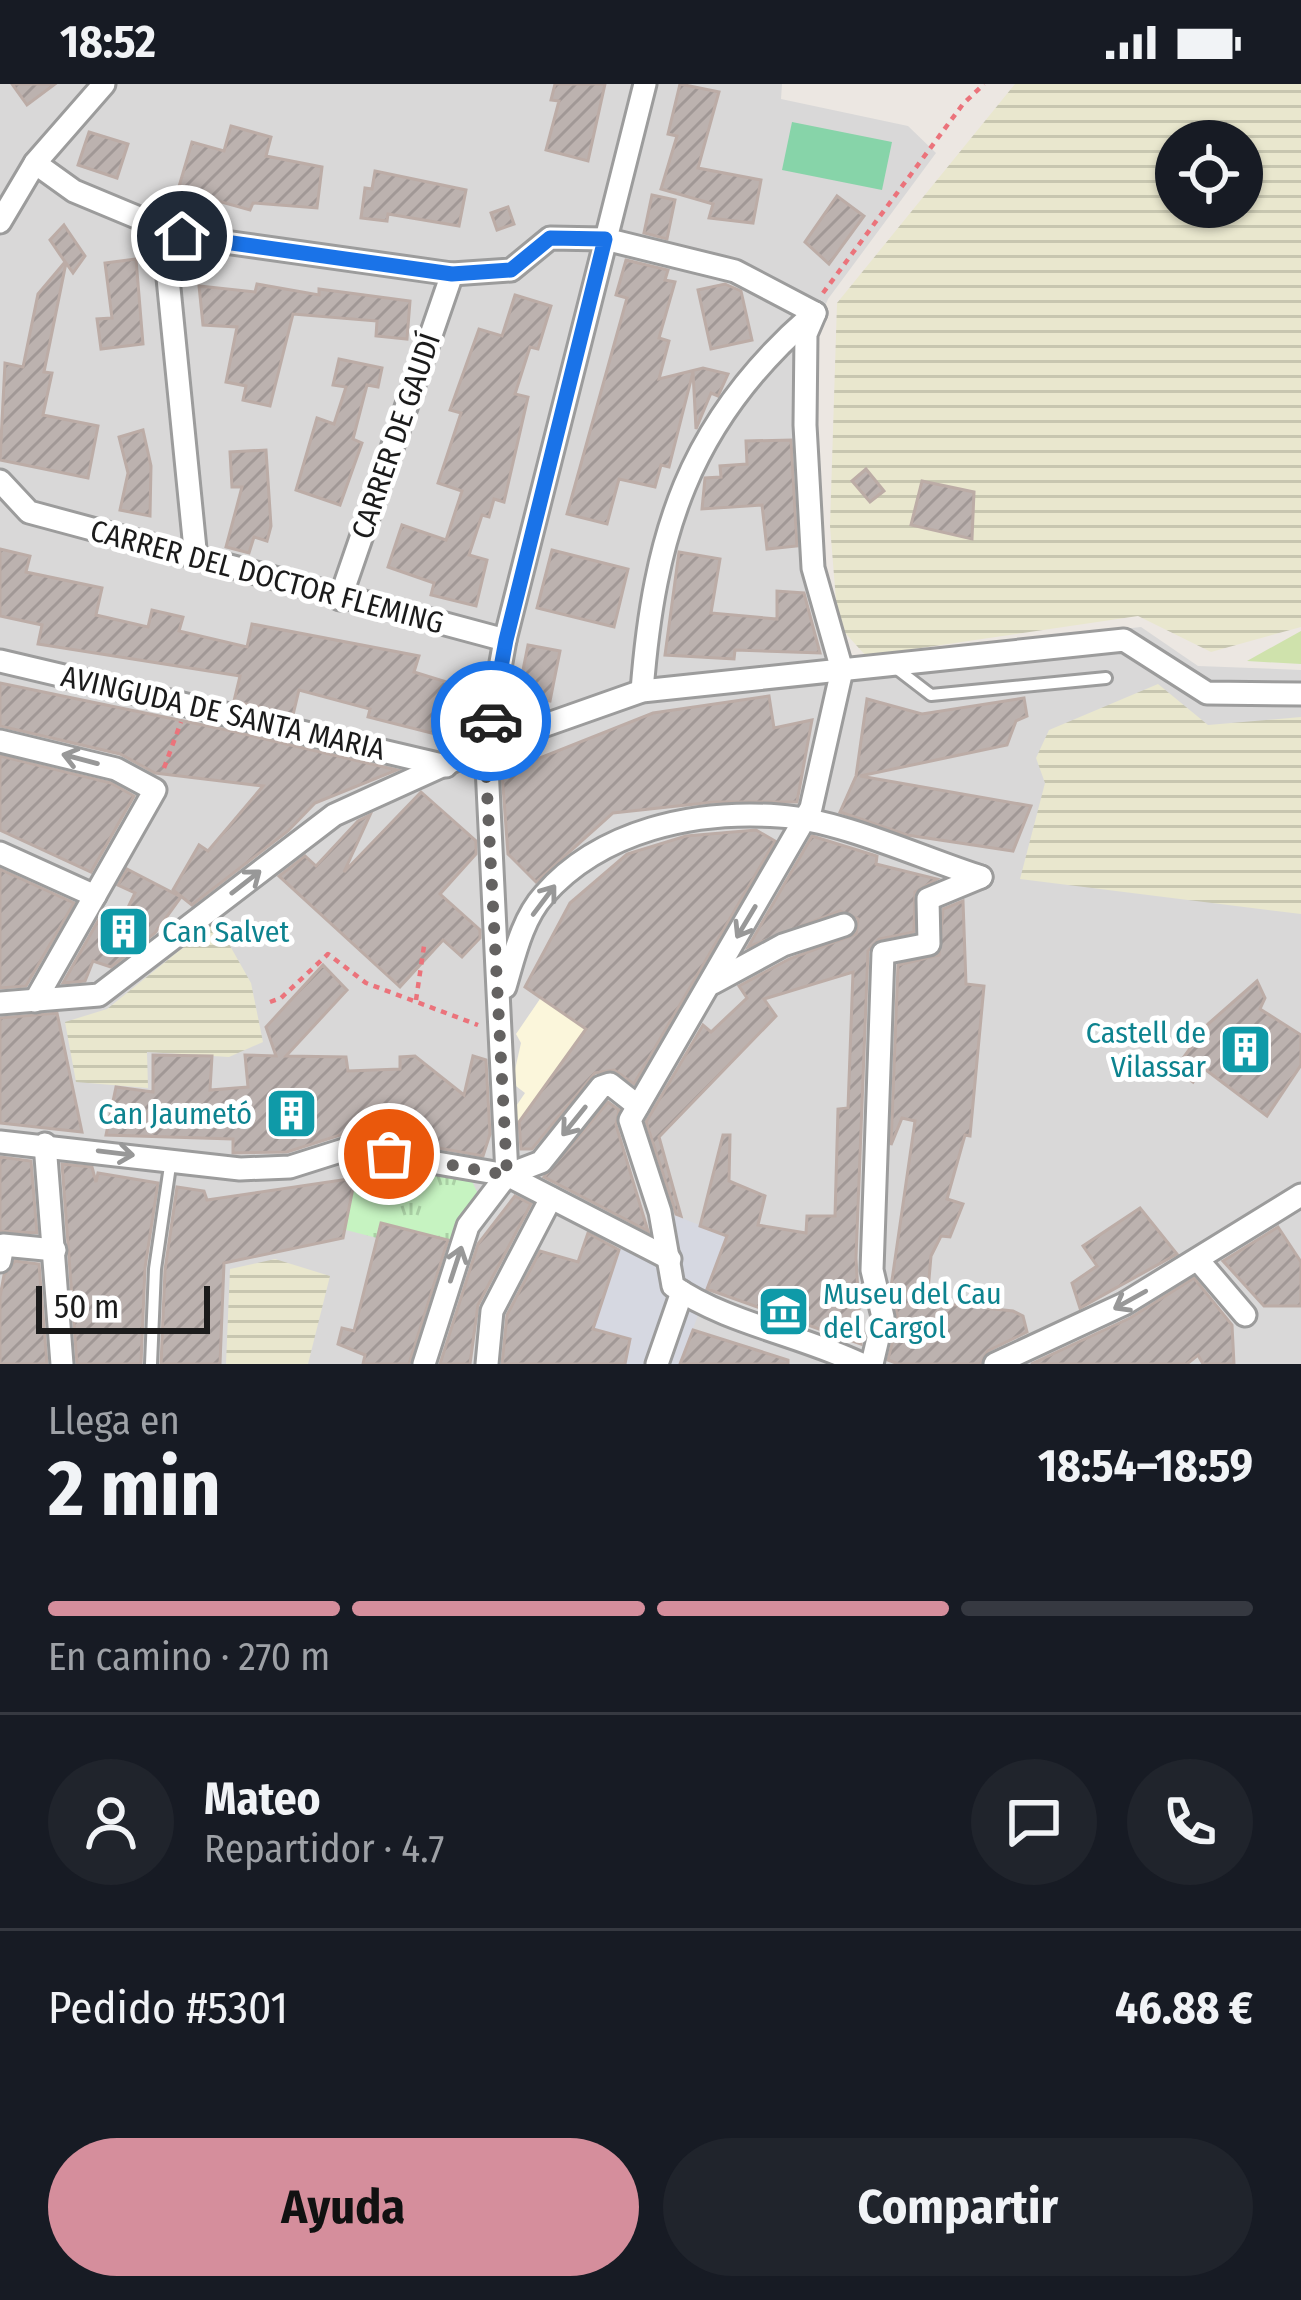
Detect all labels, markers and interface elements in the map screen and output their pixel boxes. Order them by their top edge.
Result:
text: 18:52 [60,15,156,69]
map controls [1155,120,1263,228]
button: locate [1155,120,1263,228]
pin [131,185,233,287]
icon: home [149,203,215,269]
street label: CARRER DE GAUDÍ [344,328,448,544]
street label: CARRER DEL DOCTOR FLEMING [86,512,448,642]
street label: AVINGUDA DE SANTA MARIA [58,658,389,768]
courier [431,661,551,781]
icon: car [458,688,524,754]
one-way arrow [62,747,100,769]
one-way arrow [230,869,262,896]
one-way arrow [530,885,556,917]
building icon: Can Salvet [95,904,151,960]
one-way arrow [734,904,758,938]
place label: Can Salvet [162,914,289,950]
place label: Castell de Vilassar [1086,1015,1207,1085]
building icon: Castell de Vilassar [1217,1022,1273,1078]
building icon: Can Jaumetó [263,1086,319,1142]
place label: Can Jaumetó [98,1096,252,1132]
pin [338,1103,440,1205]
one-way arrow [561,1105,588,1136]
icon: bag [356,1121,422,1187]
one-way arrow [96,1142,135,1164]
one-way arrow [446,1246,468,1284]
place label: Museu del Cau del Cargol [823,1276,1002,1346]
scale bar [36,1280,210,1333]
museum icon: Museu del Cau del Cargol [756,1283,812,1339]
text: 50 m [54,1287,119,1327]
one-way arrow [1113,1289,1148,1312]
text: Llega en [48,1398,180,1444]
text: 18:54–18:59 [1038,1439,1253,1493]
text: 2 min [48,1442,221,1536]
text: En camino · 270 m [48,1634,330,1680]
button: person [48,1759,174,1885]
button: chat [971,1759,1097,1885]
button: phone [1127,1759,1253,1885]
text: Mateo [204,1772,321,1826]
text: Repartidor · 4.7 [204,1826,444,1872]
text: Pedido #5301 [48,1981,288,2035]
text: 46.88 € [1115,1981,1253,2035]
button: Ayuda [48,2138,639,2276]
button: Compartir [663,2138,1253,2276]

